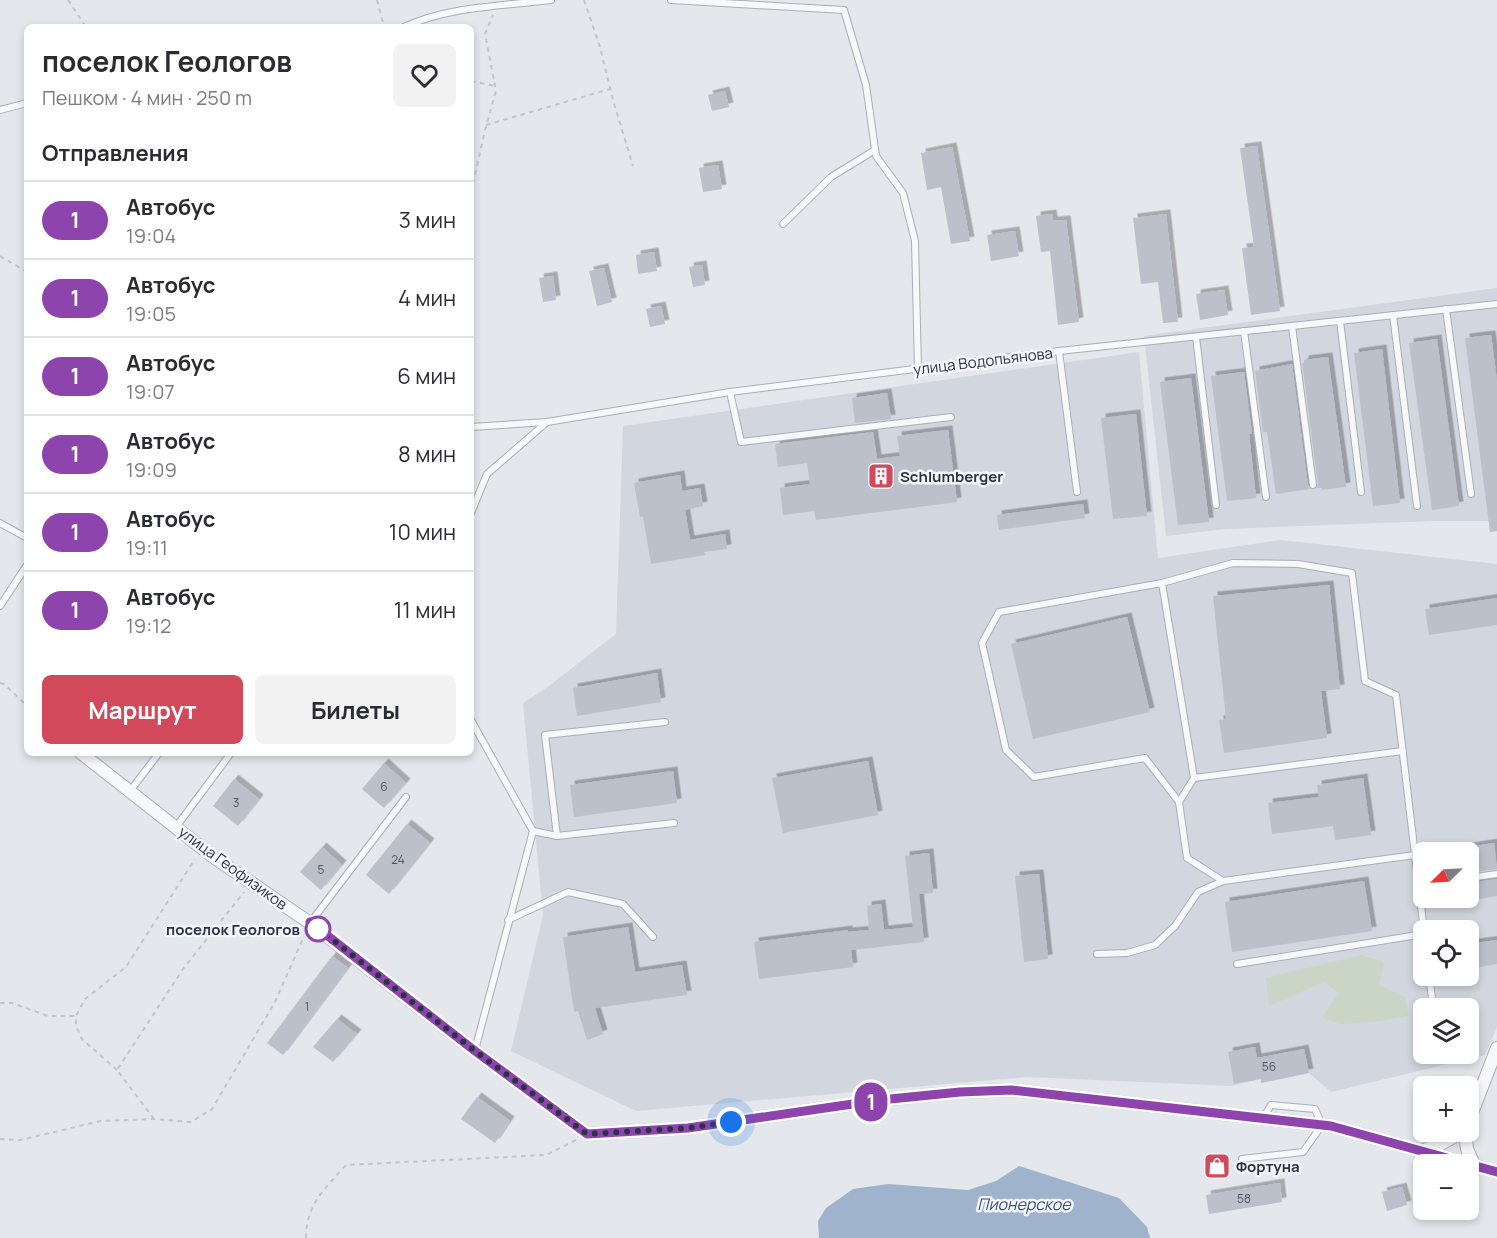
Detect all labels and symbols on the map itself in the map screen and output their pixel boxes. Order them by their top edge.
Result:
street label: улица Водопьянова [912,342,1054,380]
building icon: Schlumberger [866,461,896,491]
place label: Schlumberger [900,466,1003,487]
house number: 6 [380,778,388,795]
house number: 3 [233,794,239,811]
street label: улица Геофизиков [174,821,292,915]
north arrow [1413,842,1479,908]
house number: 24 [391,851,405,868]
house number: 5 [318,861,325,878]
marker: поселок Геологов [305,916,331,942]
place label: поселок Геологов [166,919,300,940]
house number: 1 [305,998,309,1015]
house number: 56 [1262,1058,1276,1075]
line badge: 1 [852,1082,890,1122]
your location [716,1107,746,1137]
shop icon: Фортуна [1202,1151,1232,1181]
place label: Фортуна [1236,1156,1300,1177]
house number: 58 [1237,1190,1251,1207]
water label: Пионерское [977,1193,1072,1215]

